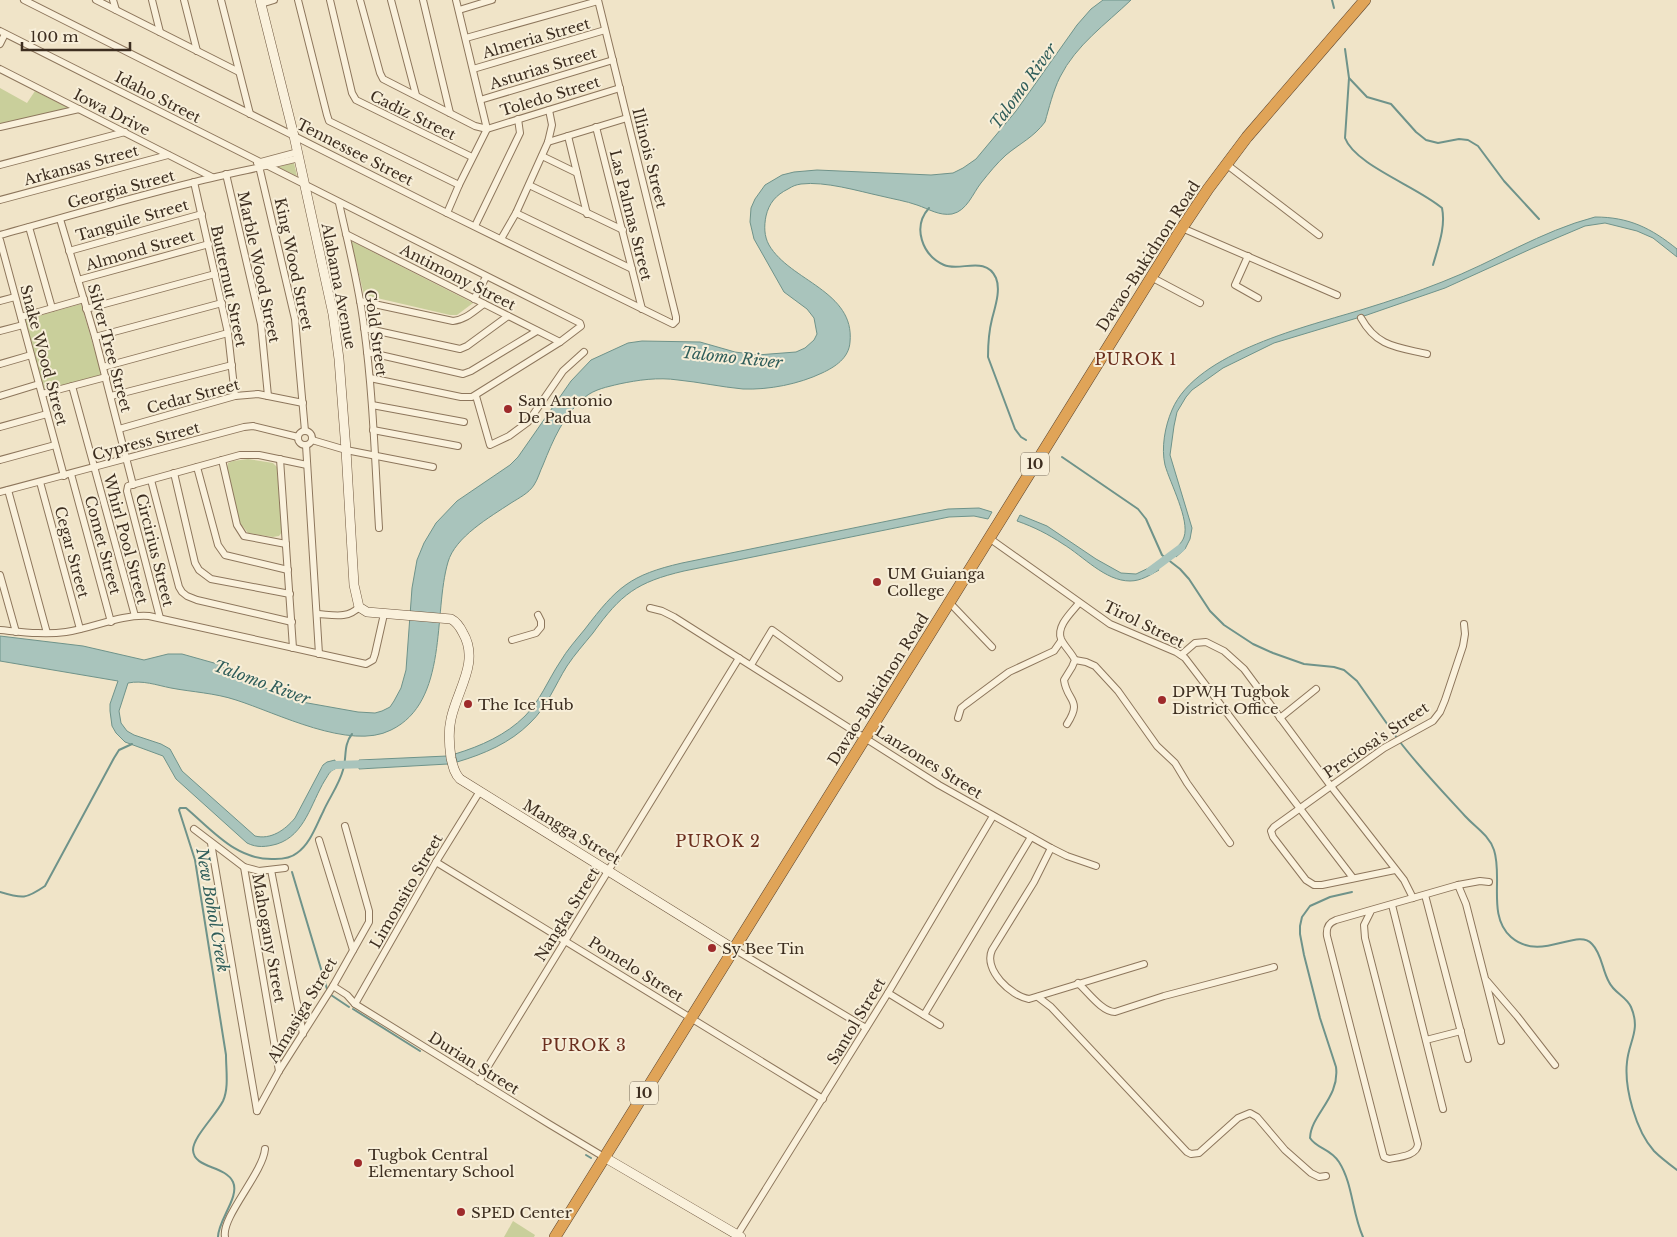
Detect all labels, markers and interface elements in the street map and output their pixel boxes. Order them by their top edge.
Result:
street label: Almeria Street [479,13,592,63]
scale bar [22,20,130,52]
text: 100 m [30,27,79,46]
water label: Talomo River [985,39,1061,133]
street label: Asturias Street [486,43,599,94]
street label: Idaho Street [112,67,204,127]
street label: Toledo Street [498,72,602,120]
street label: Iowa Drive [71,85,153,139]
street label: Cadiz Street [367,86,459,144]
street label: Illinois Street [628,106,672,210]
street label: Tennessee Street [293,114,417,190]
street label: Arkansas Street [21,140,141,190]
street label: Las Palmas Street [606,148,657,283]
street label: Georgia Street [65,165,177,212]
street label: Davao-Bukidnon Road [1092,177,1204,335]
street label: Marble Wood Street [234,189,284,345]
street label: Tanguile Street [74,195,191,245]
street label: King Wood Street [271,196,317,332]
street label: Alabama Avenue [317,220,361,351]
street label: Butternut Street [207,223,251,349]
street label: Almond Street [82,225,197,275]
street label: Antimony Street [396,239,519,314]
street label: Silver Tree Street [84,282,136,415]
street label: Snake Wood Street [16,283,72,428]
street label: Gold Street [361,288,392,378]
water label: Talomo River [681,342,784,372]
district label: PUROK 1 [1095,349,1177,369]
street label: Cedar Street [145,374,242,418]
place label: San Antonio De Padua [518,391,613,427]
marker: San Antonio De Padua [502,403,514,415]
street label: Cypress Street [90,417,202,464]
road number: 10 [1021,452,1049,476]
street label: Whirl Pool Street [99,471,153,606]
street label: Circirius Street [132,491,178,609]
street label: Comet Street [81,493,125,597]
street label: Cegar Street [51,504,93,600]
place label: UM Guianga College [887,564,985,600]
marker: UM Guianga College [871,576,883,588]
street label: Tirol Street [1100,596,1188,652]
street label: Davao-Bukidnon Road [823,609,933,769]
water label: Talomo River [211,655,314,709]
place label: DPWH Tugbok District Office [1172,682,1291,718]
marker: DPWH Tugbok District Office [1156,694,1168,706]
place label: The Ice Hub [478,695,574,714]
marker: The Ice Hub [462,698,474,710]
street label: Preciosa's Street [1320,698,1433,782]
street label: Lanzones Street [872,721,986,803]
street label: Mangga Street [520,795,625,869]
street label: Limonsito Street [365,830,447,952]
district label: PUROK 2 [675,831,761,851]
water label: New Bohol Creek [192,845,234,974]
street label: Nangka Street [530,863,604,965]
street label: Mahogany Street [248,872,290,1004]
street label: Pomelo Street [585,932,687,1006]
place label: Sy Bee Tin [722,939,804,958]
marker: Sy Bee Tin [706,942,718,954]
street label: Almasiga Street [263,954,341,1067]
street label: Santol Street [823,974,890,1068]
street label: Durian Street [425,1027,523,1099]
district label: PUROK 3 [541,1035,627,1055]
road number: 10 [630,1082,658,1104]
place label: Tugbok Central Elementary School [368,1145,515,1181]
marker: Tugbok Central Elementary School [352,1157,364,1169]
place label: SPED Center [471,1203,573,1222]
marker: SPED Center [455,1206,467,1218]

